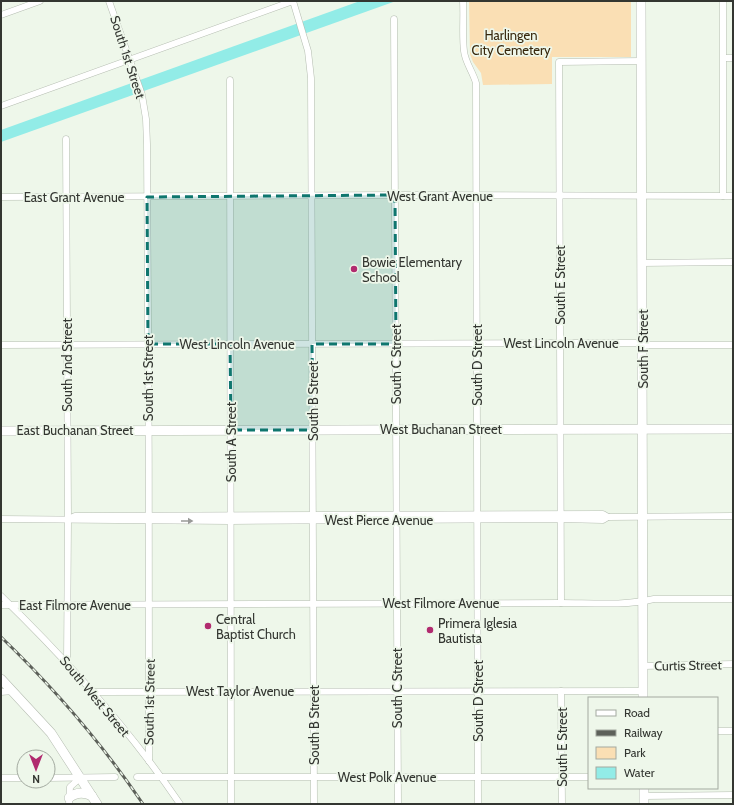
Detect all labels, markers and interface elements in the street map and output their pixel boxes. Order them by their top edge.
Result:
street label: South 1st Street [107,14,149,101]
park label: Harlingen City Cemetery [471,27,551,58]
street label: West Grant Avenue [387,188,493,204]
street label: East Grant Avenue [24,189,125,205]
street label: South E Street [552,245,568,325]
place label: Bowie Elementary School [362,254,462,285]
marker: Bowie Elementary School [349,264,359,274]
street label: South F Street [635,309,651,389]
street label: South 2nd Street [59,318,75,412]
street label: South C Street [388,323,404,404]
street label: South D Street [469,324,485,406]
street label: South 1st Street [140,334,156,421]
street label: West Lincoln Avenue [503,335,619,351]
street label: West Lincoln Avenue [179,336,295,352]
street label: South B Street [305,360,321,441]
street label: South A Street [223,401,239,482]
street label: West Buchanan Street [380,421,503,437]
street label: East Buchanan Street [17,422,134,438]
street label: West Pierce Avenue [325,512,434,528]
one-way arrow [181,518,194,524]
street label: West Filmore Avenue [383,595,500,611]
street label: East Filmore Avenue [19,597,131,613]
place label: Central Baptist Church [216,611,296,642]
place label: Primera Iglesia Bautista [438,615,518,646]
marker: Central Baptist Church [203,621,213,631]
marker: Primera Iglesia Bautista [425,625,435,635]
street label: South C Street [389,647,405,728]
street label: South West Street [57,652,134,740]
street label: Curtis Street [654,656,723,674]
street label: South 1st Street [140,658,158,745]
street label: South D Street [470,660,486,742]
street label: West Taylor Avenue [186,683,294,699]
street label: South B Street [306,684,322,765]
legend [588,697,718,789]
text: Road [624,705,650,720]
street label: South E Street [554,707,570,787]
text: Railway [624,725,662,740]
text: Park [624,745,646,760]
north arrow [16,749,56,789]
text: Water [624,765,655,780]
street label: West Polk Avenue [338,769,437,785]
text: N [32,772,40,786]

